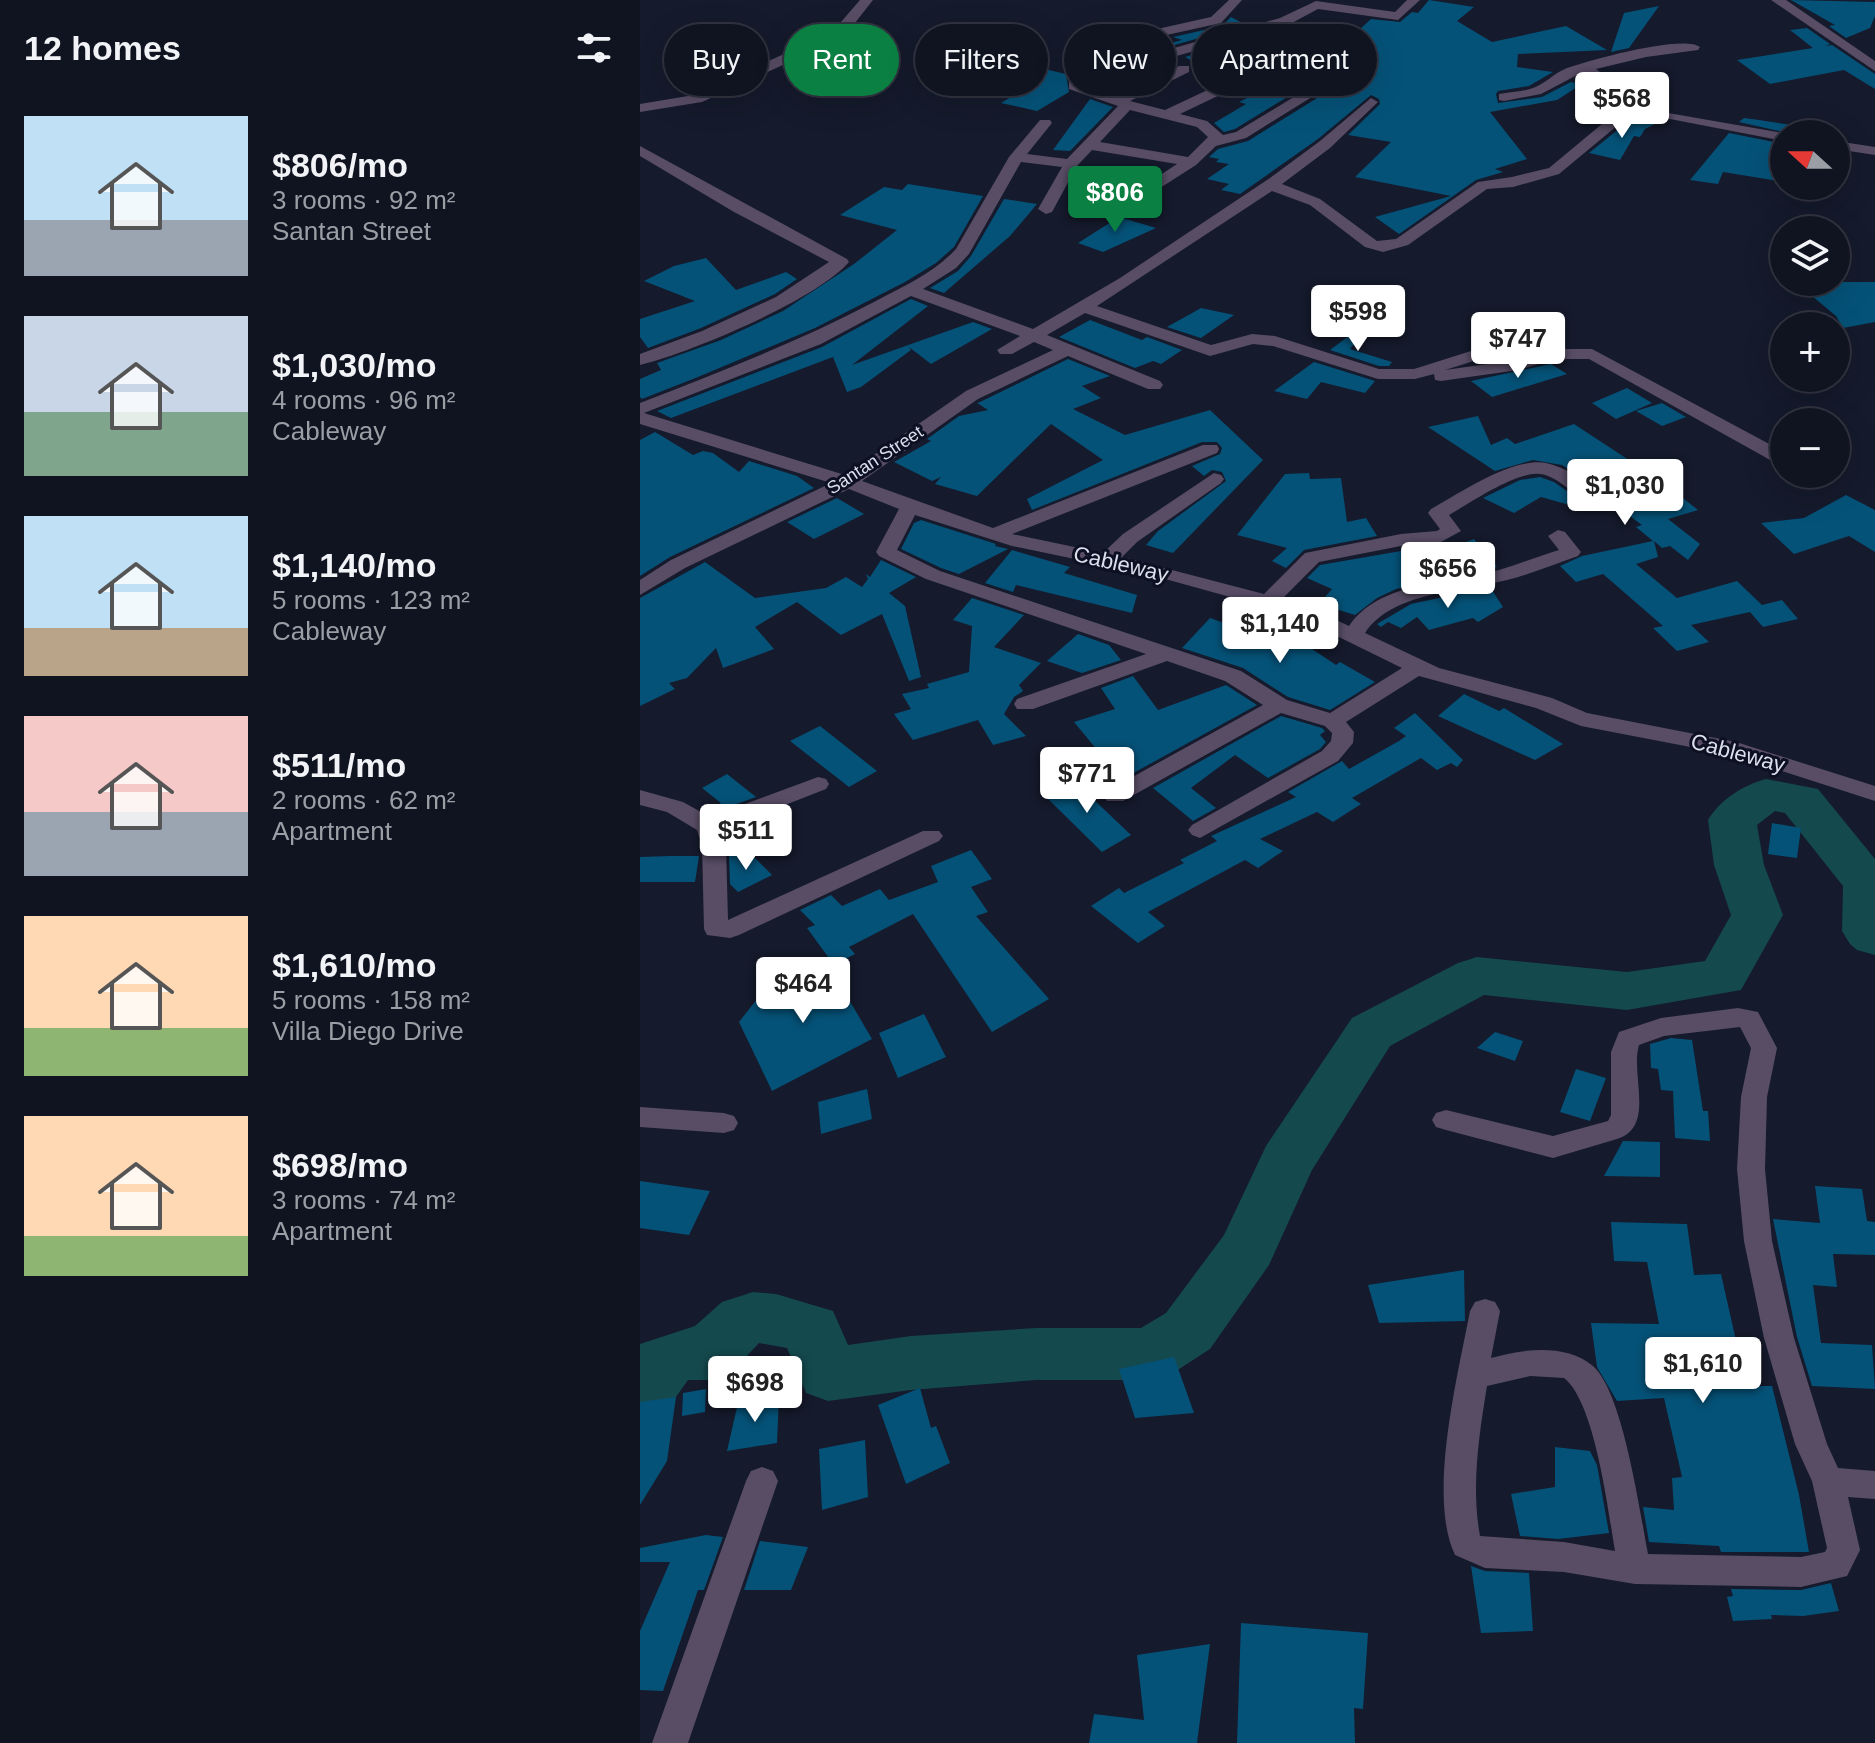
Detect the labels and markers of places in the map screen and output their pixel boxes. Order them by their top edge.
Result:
pin: $568 [1575,72,1669,140]
pin: $806 [1068,166,1162,234]
pin: $598 [1311,285,1405,353]
pin: $747 [1471,312,1565,380]
pin: $1,030 [1560,459,1690,527]
pin: $656 [1401,542,1495,610]
pin: $1,140 [1215,597,1345,665]
pin: $771 [1040,747,1134,815]
pin: $511 [699,804,793,872]
pin: $464 [756,957,850,1025]
pin: $1,610 [1638,1337,1768,1405]
pin: $698 [708,1356,802,1424]

